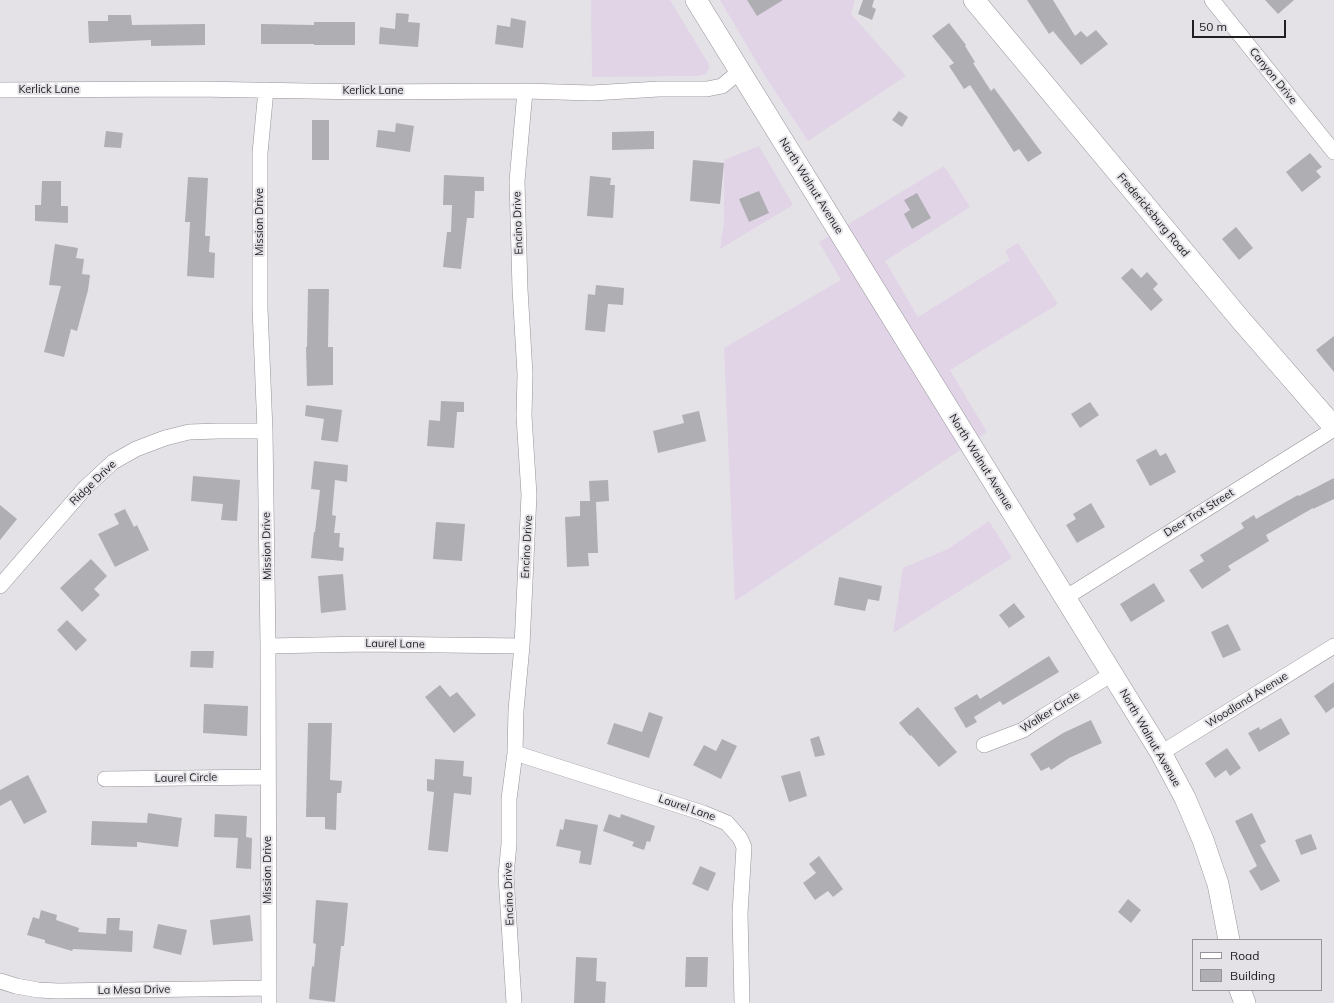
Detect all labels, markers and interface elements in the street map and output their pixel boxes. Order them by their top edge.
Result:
scale bar [1194,12,1288,38]
text: 50 m [1199,19,1227,34]
street label: Canyon Drive [1246,45,1300,107]
street label: Kerlick Lane [18,83,80,97]
street label: Kerlick Lane [342,84,404,98]
street label: North Walnut Avenue [776,136,846,236]
street label: Fredericksburg Road [1114,171,1192,259]
street label: Mission Drive [253,188,267,256]
street label: Encino Drive [510,191,526,255]
street label: North Walnut Avenue [946,412,1016,512]
street label: Ridge Drive [67,458,119,508]
street label: Deer Trot Street [1162,486,1236,540]
street label: Mission Drive [260,512,274,580]
street label: Encino Drive [519,515,535,579]
street label: Laurel Lane [365,637,425,651]
street label: Woodland Avenue [1204,669,1290,731]
street label: North Walnut Avenue [1117,687,1183,789]
street label: Walker Circle [1018,689,1082,735]
street label: Laurel Circle [155,771,217,785]
street label: Laurel Lane [657,792,717,824]
street label: Mission Drive [261,836,275,904]
street label: Encino Drive [501,862,517,926]
legend [1192,939,1322,991]
text: Road [1230,948,1259,963]
text: Building [1230,968,1275,983]
street label: La Mesa Drive [98,983,170,997]

